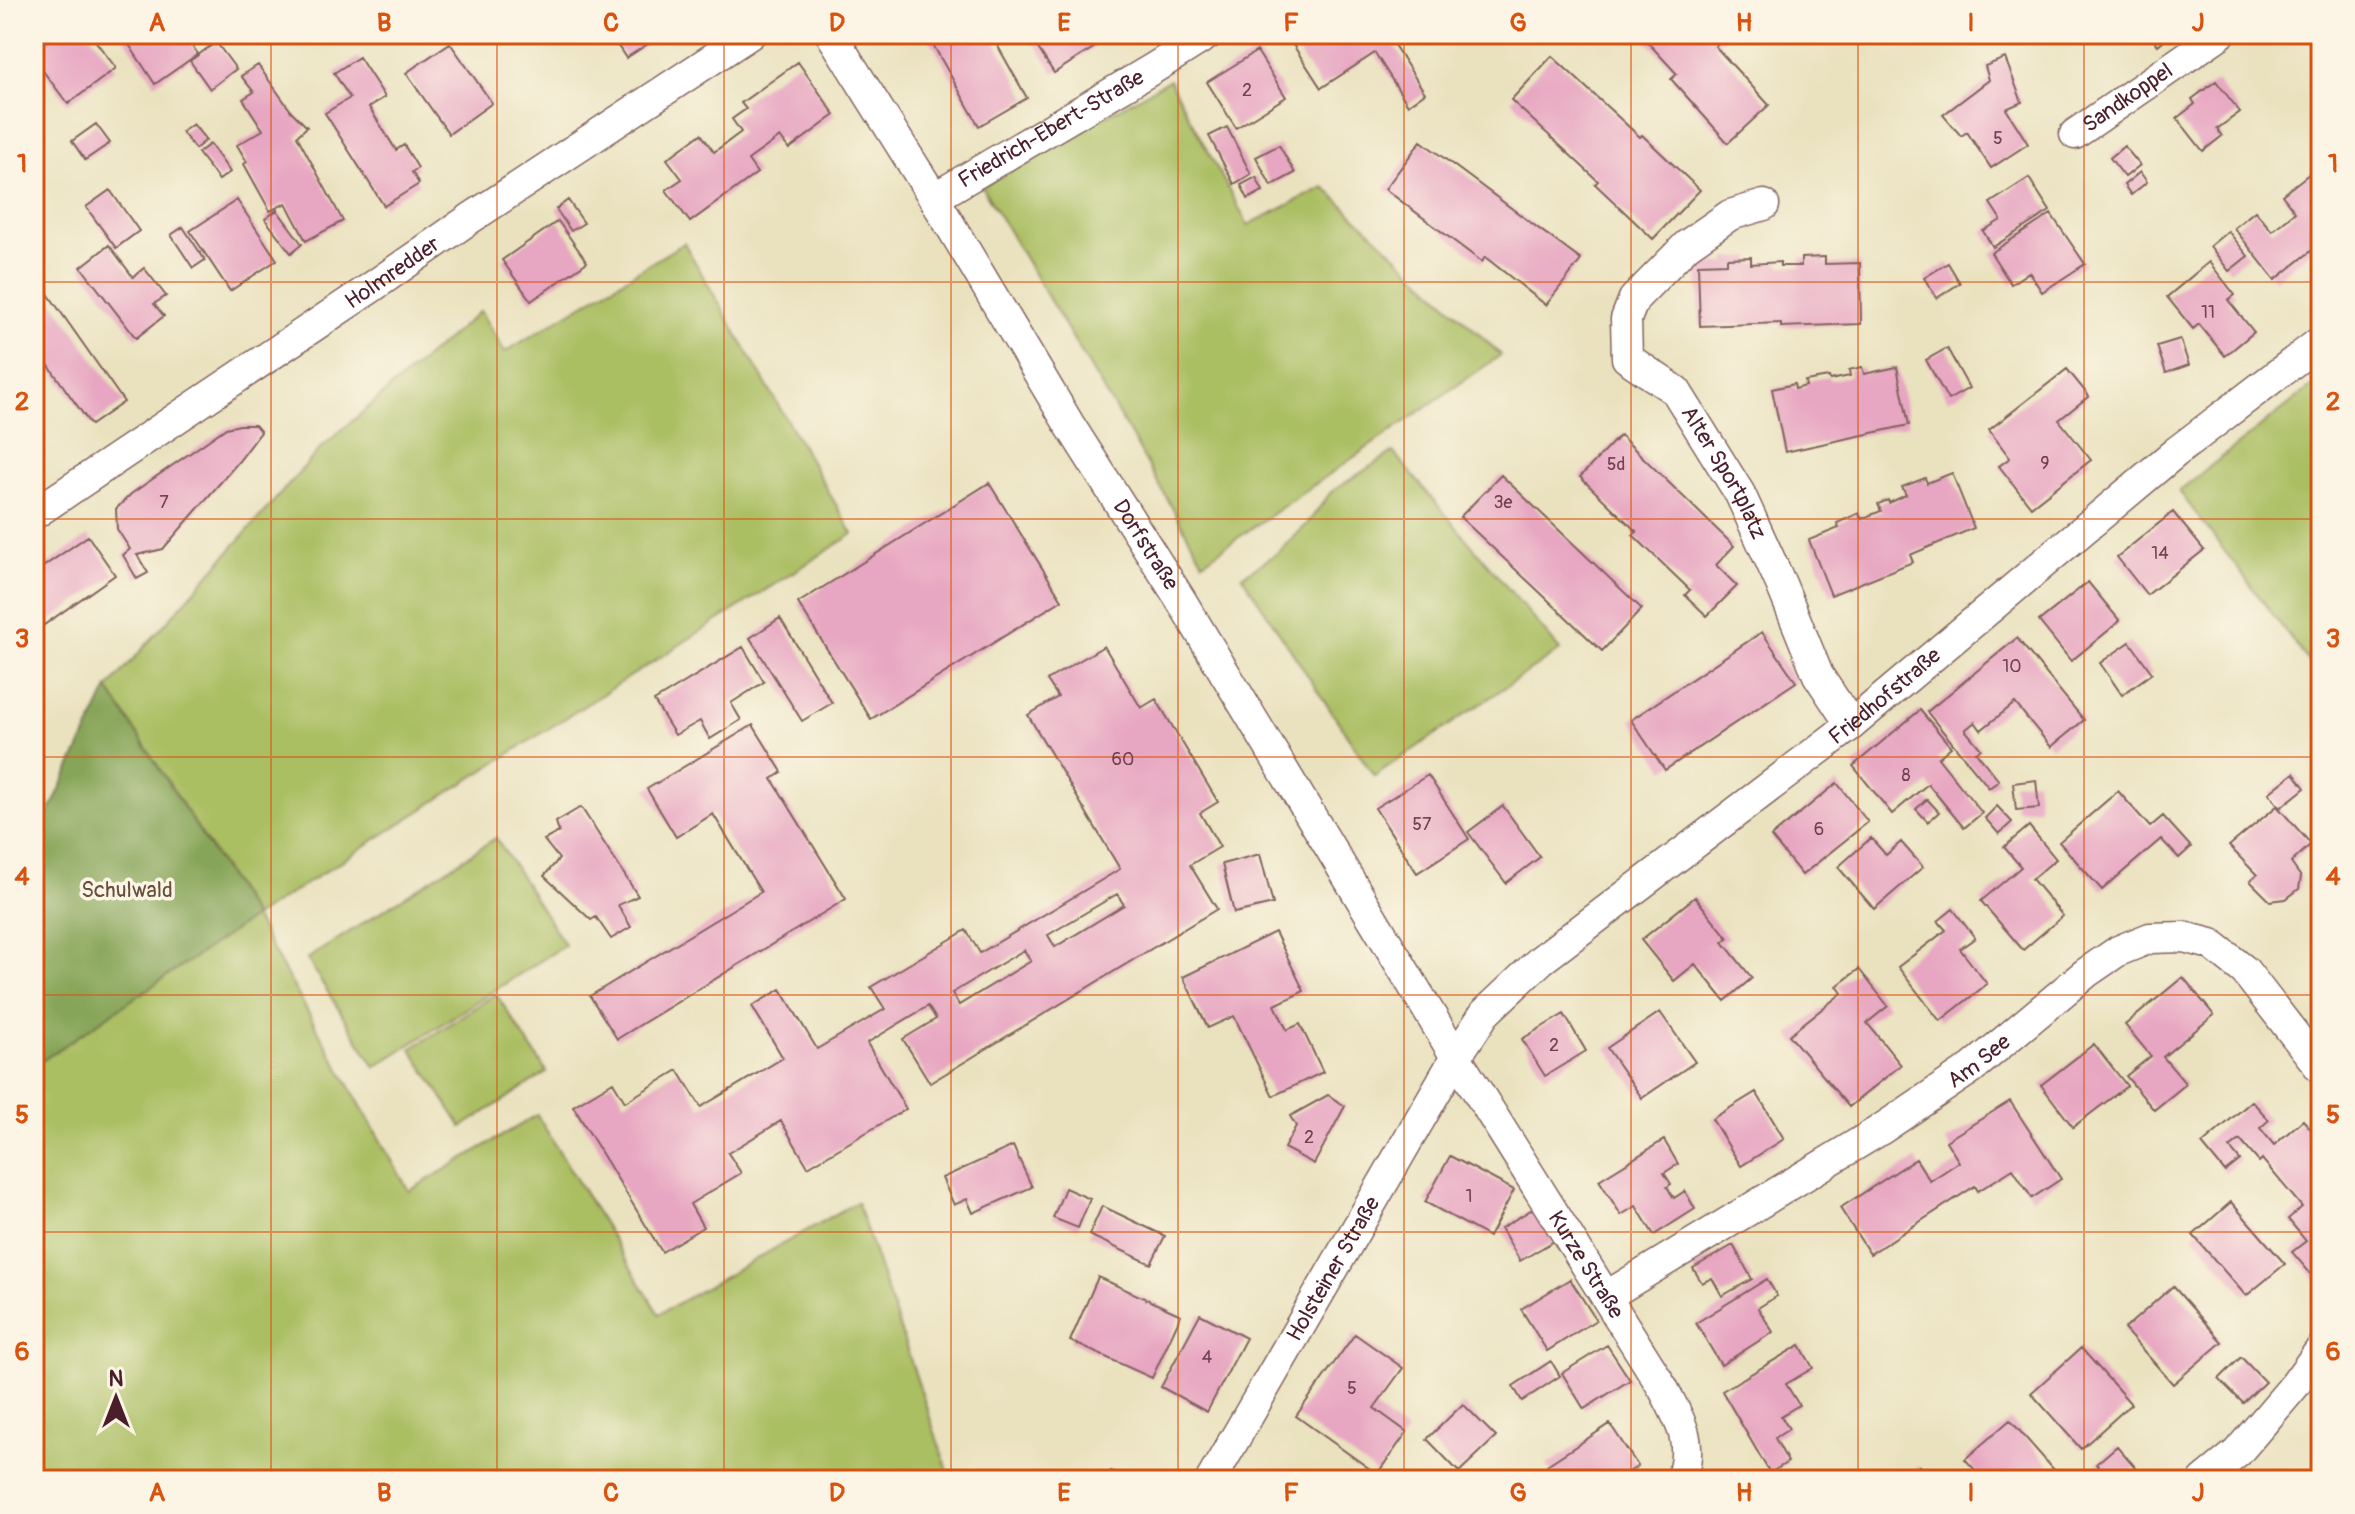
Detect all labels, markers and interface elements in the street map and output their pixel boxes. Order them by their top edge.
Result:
text: A [149,7,166,39]
text: B [377,7,391,39]
text: C [603,7,619,39]
text: D [829,7,845,39]
text: E [1057,7,1071,39]
text: F [1283,7,1299,39]
text: G [1509,7,1527,39]
text: H [1736,7,1752,39]
text: I [1967,7,1975,39]
text: J [2192,7,2204,39]
street label: Sandkoppel [2077,57,2178,139]
street label: Friedrich-Ebert-Straße [953,63,1149,195]
house number: 2 [1242,79,1252,102]
house number: 5 [1993,127,2003,150]
text: 1 [17,148,27,180]
text: 1 [2328,148,2338,180]
street label: Holmredder [339,230,445,315]
house number: 11 [2201,301,2215,324]
text: 2 [15,386,29,418]
text: 2 [2326,386,2340,418]
street label: Alter Sportplatz [1675,401,1773,544]
house number: 9 [2040,452,2050,475]
house number: 5d [1607,453,1625,476]
house number: 7 [159,491,169,514]
house number: 3e [1494,491,1513,514]
street label: Dorfstraße [1107,494,1185,595]
house number: 14 [2151,542,2169,565]
text: 3 [15,623,29,655]
text: 3 [2326,623,2340,655]
street label: Friedhofstraße [1823,641,1947,751]
house number: 10 [2002,655,2022,678]
house number: 60 [1112,748,1134,771]
house number: 8 [1901,764,1911,787]
house number: 57 [1412,813,1432,836]
house number: 6 [1814,818,1824,841]
text: 4 [14,861,30,893]
text: 4 [2325,861,2341,893]
park label: Schulwald [81,876,173,904]
street label: Am See [1942,1028,2016,1095]
house number: 2 [1549,1034,1559,1057]
text: 5 [15,1099,29,1131]
text: 5 [2326,1099,2340,1131]
house number: 2 [1304,1126,1314,1149]
house number: 1 [1465,1185,1473,1208]
street label: Holsteiner Straße [1280,1191,1386,1346]
street label: Kurze Straße [1542,1206,1630,1324]
text: 6 [14,1336,30,1368]
text: 6 [2325,1336,2341,1368]
house number: 4 [1202,1346,1213,1369]
north arrow [76,1358,156,1438]
text: N [109,1365,124,1393]
house number: 5 [1347,1377,1357,1400]
text: A [149,1477,166,1509]
text: B [377,1477,391,1509]
text: C [603,1477,619,1509]
text: D [829,1477,845,1509]
text: E [1057,1477,1071,1509]
text: F [1283,1477,1299,1509]
text: G [1509,1477,1527,1509]
text: H [1736,1477,1752,1509]
text: I [1967,1477,1975,1509]
text: J [2192,1477,2204,1509]

